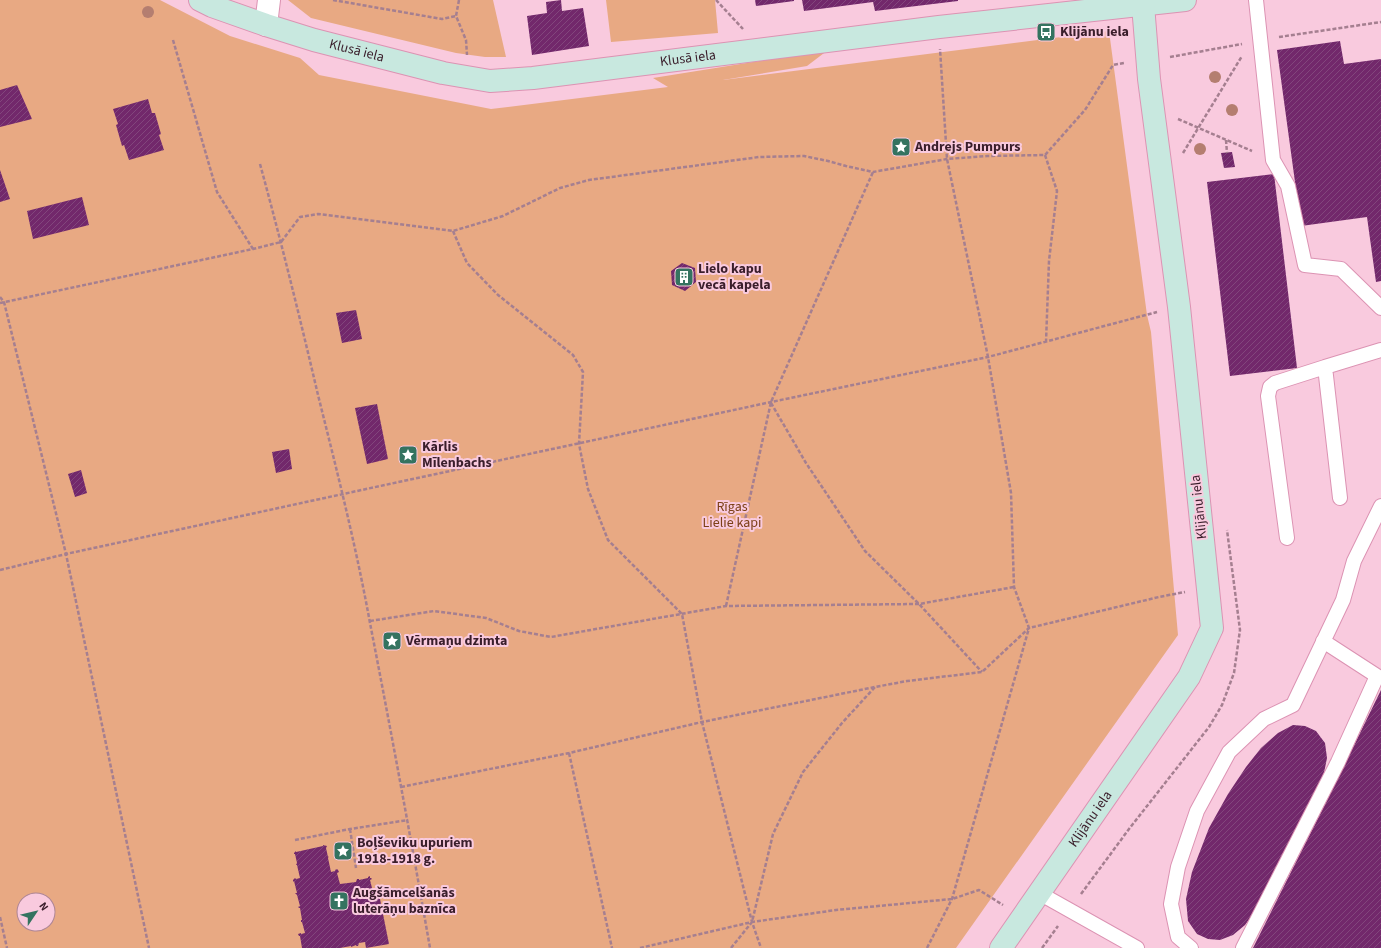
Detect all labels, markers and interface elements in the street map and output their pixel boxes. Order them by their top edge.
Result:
bus stop icon: Klijānu iela [1035,21,1057,43]
place label: Klijānu iela [1060,22,1129,42]
street label: Klusā iela [327,34,386,68]
street label: Klusā iela [659,45,717,72]
place icon: Andrejs Pumpurs [890,136,912,158]
place label: Andrejs Pumpurs [914,137,1021,157]
place label: Lielo kapu vecā kapela [698,259,771,295]
building icon: Lielo kapu vecā kapela [673,266,695,288]
place label: Kārlis Mīlenbachs [422,437,492,473]
place icon: Kārlis Mīlenbachs [397,444,419,466]
street label: Klijānu iela [1186,474,1212,540]
park label: Rīgas Lielie kapi [702,497,762,533]
place icon: Vērmaņu dzimta [381,630,403,652]
place label: Vērmaņu dzimta [405,631,507,651]
street label: Klijānu iela [1064,787,1117,851]
place label: Boļševiku upuriem 1918-1918 g. [357,833,473,869]
place icon: Boļševiku upuriem 1918-1918 g. [332,840,354,862]
place label: Augšāmcelšanās luterāņu baznīca [352,883,456,919]
church icon: Augšāmcelšanās luterāņu baznīca [328,890,350,912]
north arrow [16,892,56,932]
text: N [36,899,52,914]

